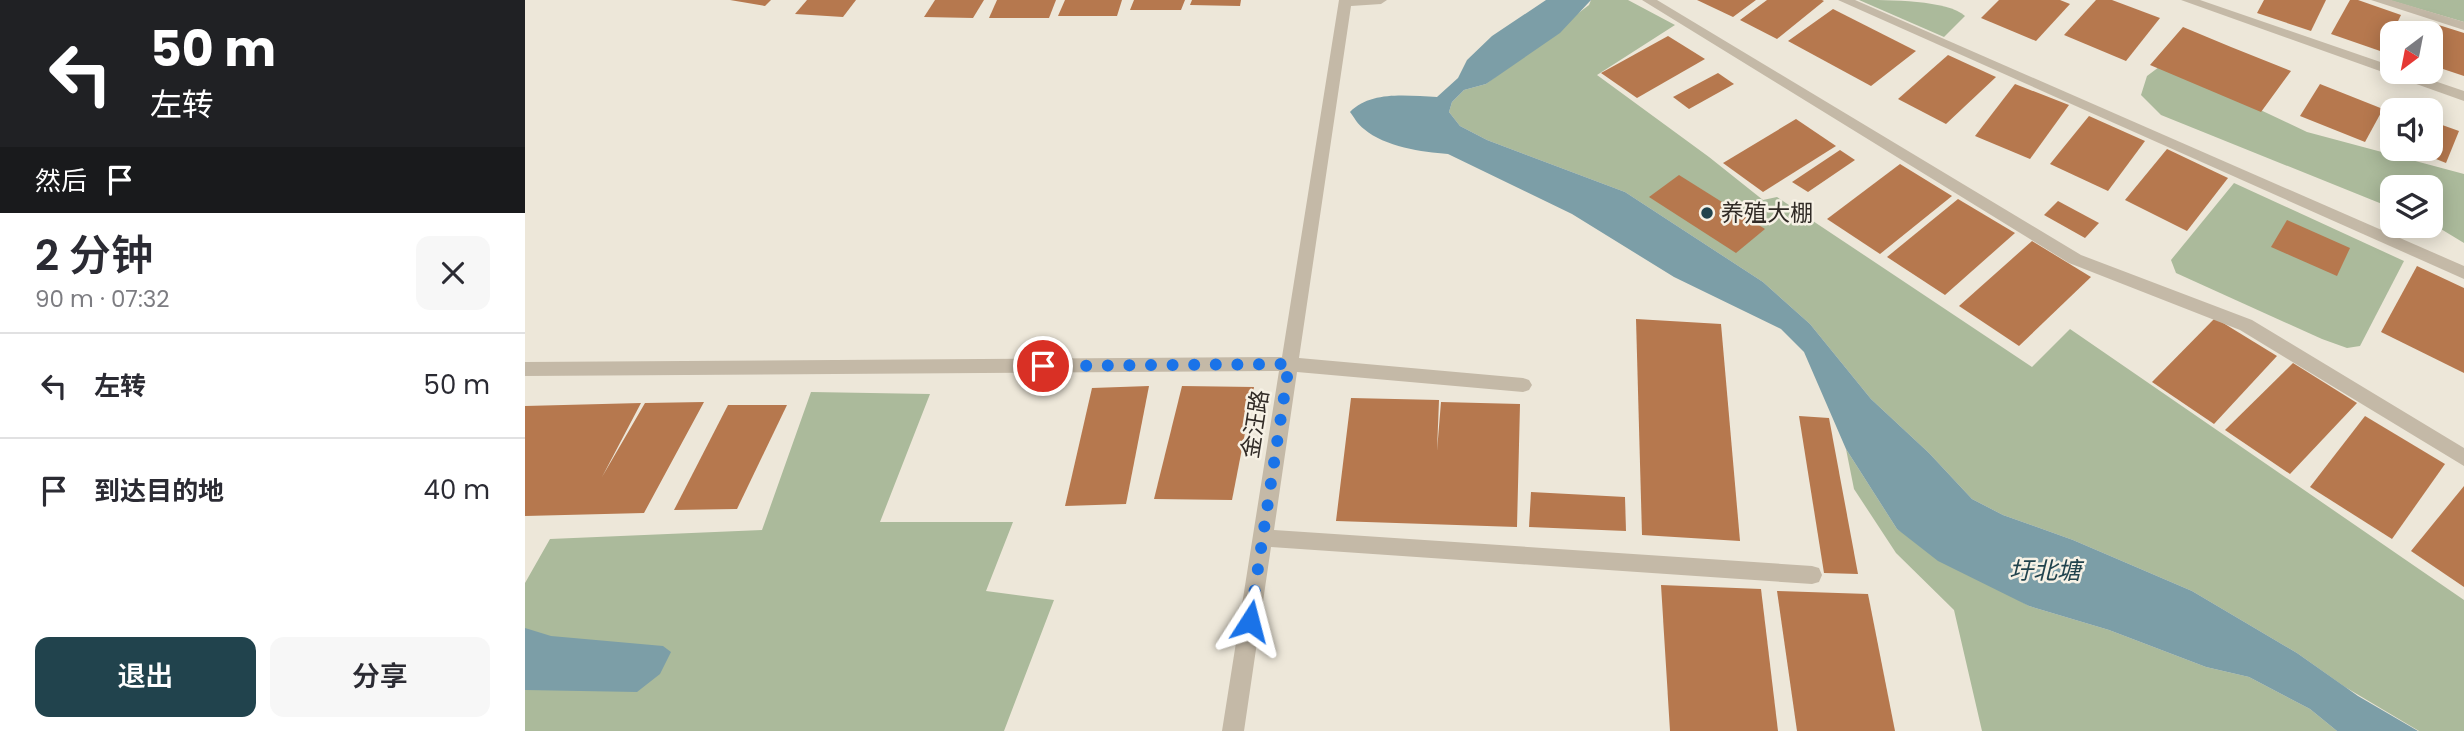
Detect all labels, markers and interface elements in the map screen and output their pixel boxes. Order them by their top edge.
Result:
text: 50 m [150,15,276,83]
north arrow [2380,21,2443,84]
map controls [2380,21,2443,238]
icon: left [35,28,126,119]
text: 左转 [150,82,214,127]
button: sound [2380,98,2443,161]
icon: arrive [101,161,139,199]
text: 然后 [35,163,87,199]
button: layers [2380,175,2443,238]
place label: 养殖大棚 [1721,197,1813,229]
marker: 养殖大棚 [1699,205,1715,221]
text: 2 分钟 [35,226,153,285]
button: close [416,236,490,310]
text: 90 m · 07:32 [35,283,170,315]
pin [1013,336,1073,396]
icon: arrive [1024,347,1062,385]
icon: left [35,367,73,405]
text: 50 m [424,367,490,403]
text: 左转 [94,368,146,404]
street label: 金汪路 [1234,387,1276,461]
icon: arrive [35,472,73,510]
text: 40 m [424,472,490,508]
text: 到达目的地 [94,473,224,509]
water label: 圩北塘 [2009,554,2085,587]
position arrow [1213,584,1287,658]
button: 退出 [35,637,256,717]
button: 分享 [270,637,490,717]

